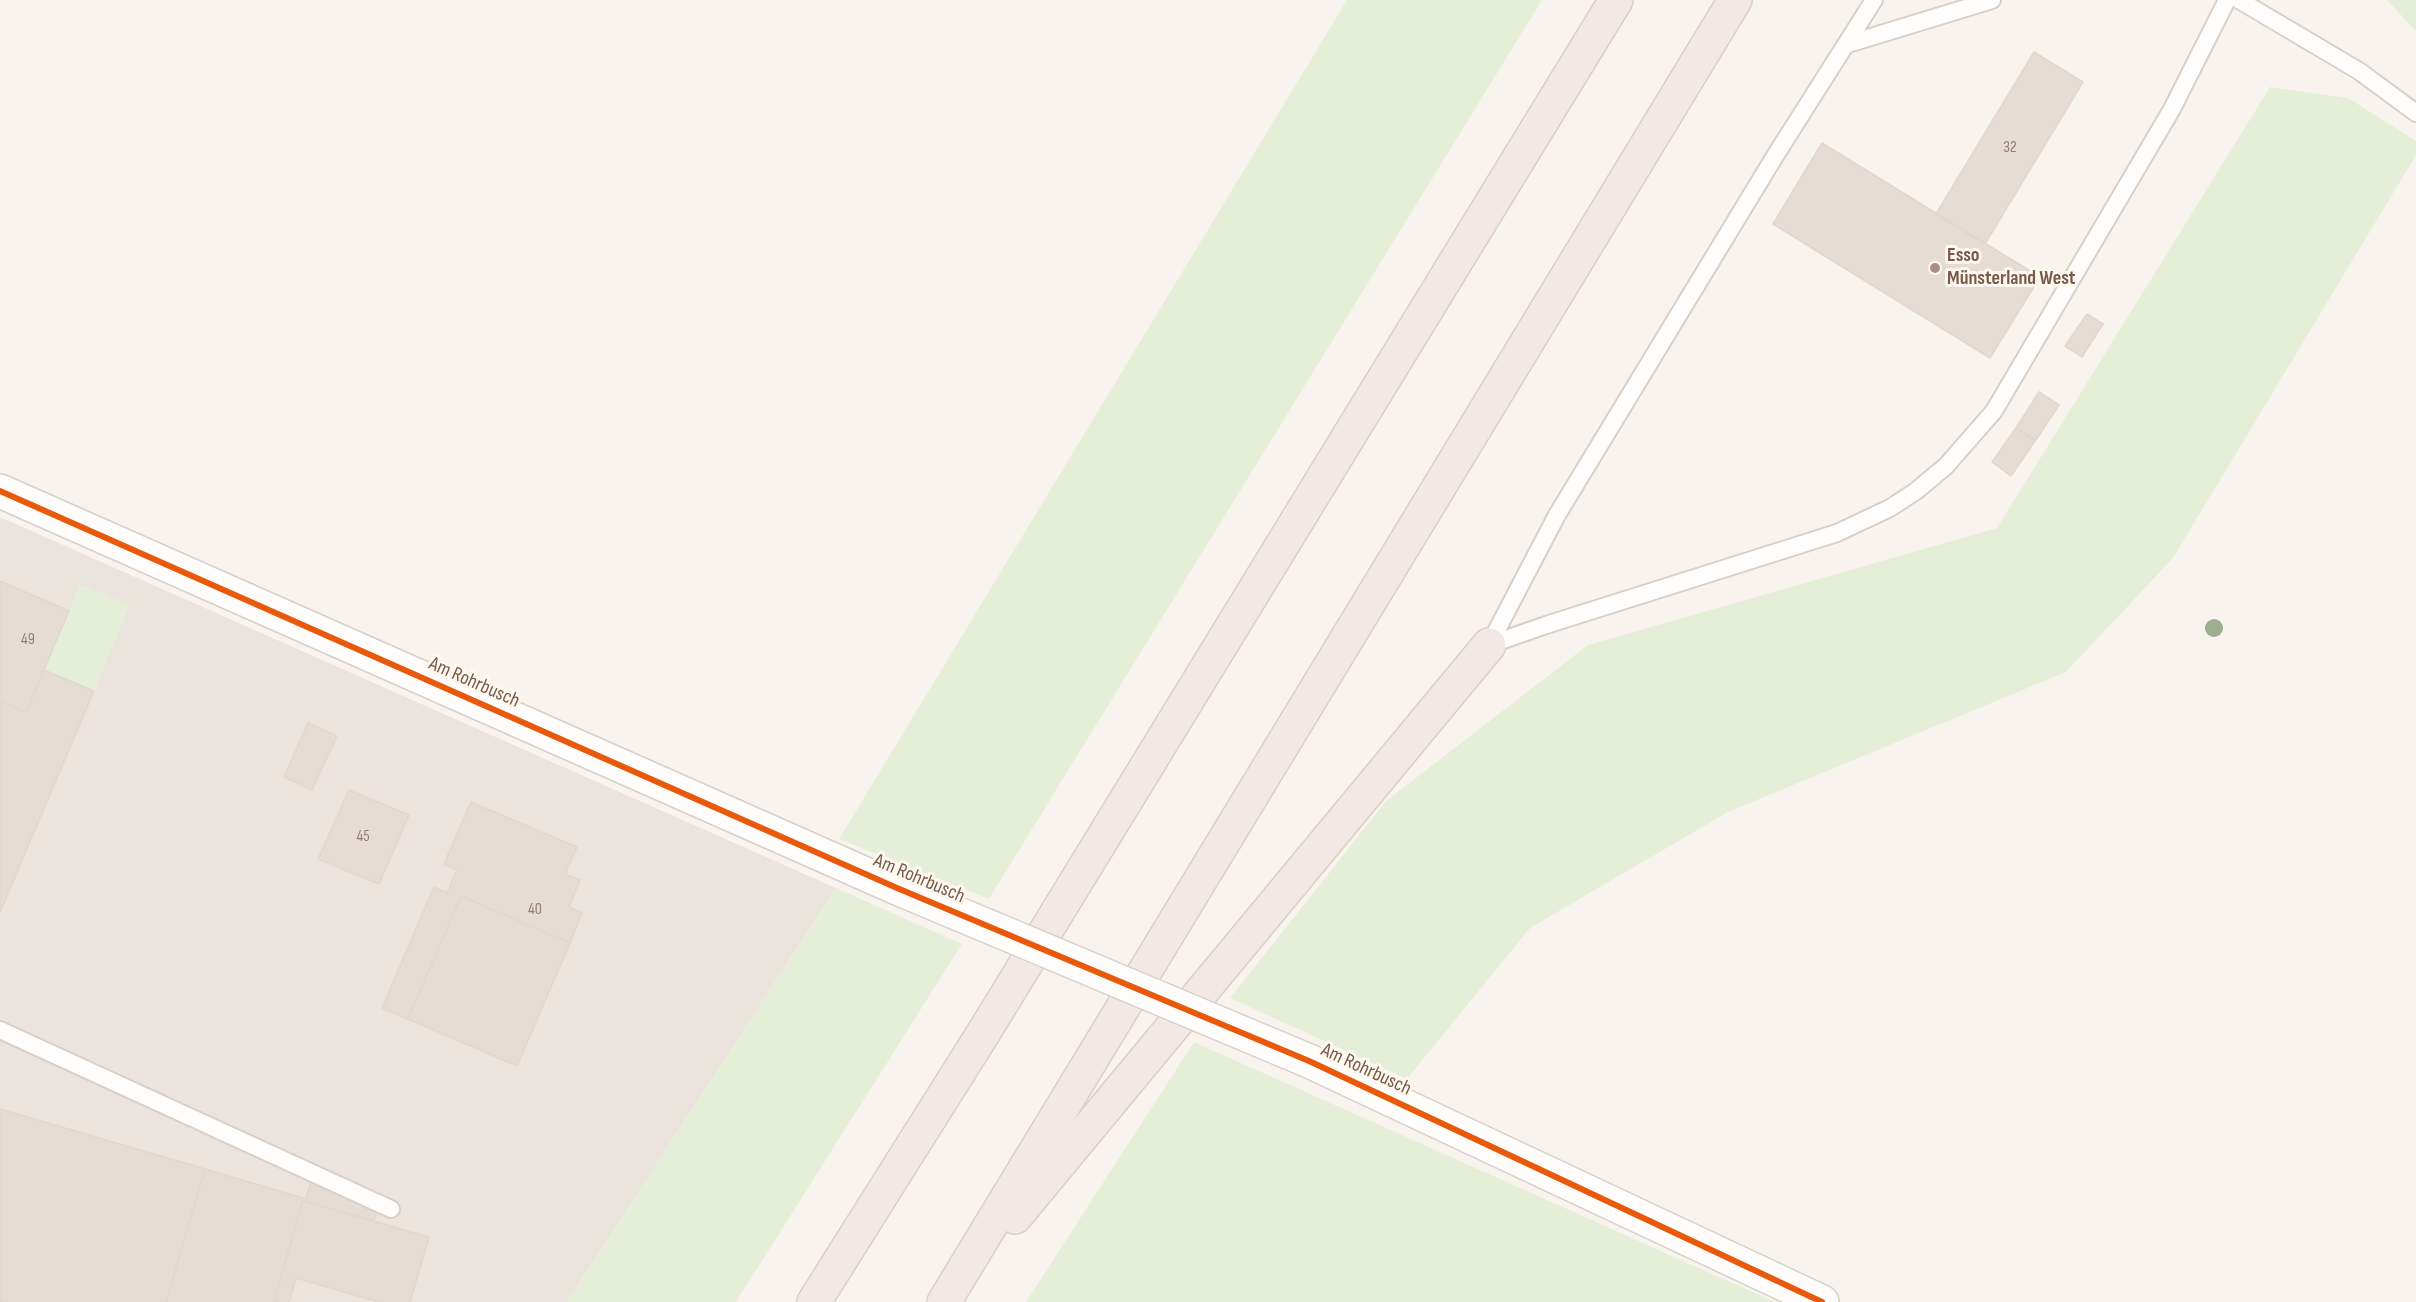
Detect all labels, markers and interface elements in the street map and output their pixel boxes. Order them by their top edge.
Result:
house number: 32 [2003,138,2017,158]
place label: Esso Münsterland West [1947,244,2075,291]
marker: Esso Münsterland West [1928,261,1942,275]
house number: 49 [21,630,35,650]
street label: Am Rohrbusch [425,652,523,714]
house number: 45 [356,827,370,847]
street label: Am Rohrbusch [870,849,968,909]
house number: 40 [528,900,542,920]
street label: Am Rohrbusch [1317,1039,1415,1101]

